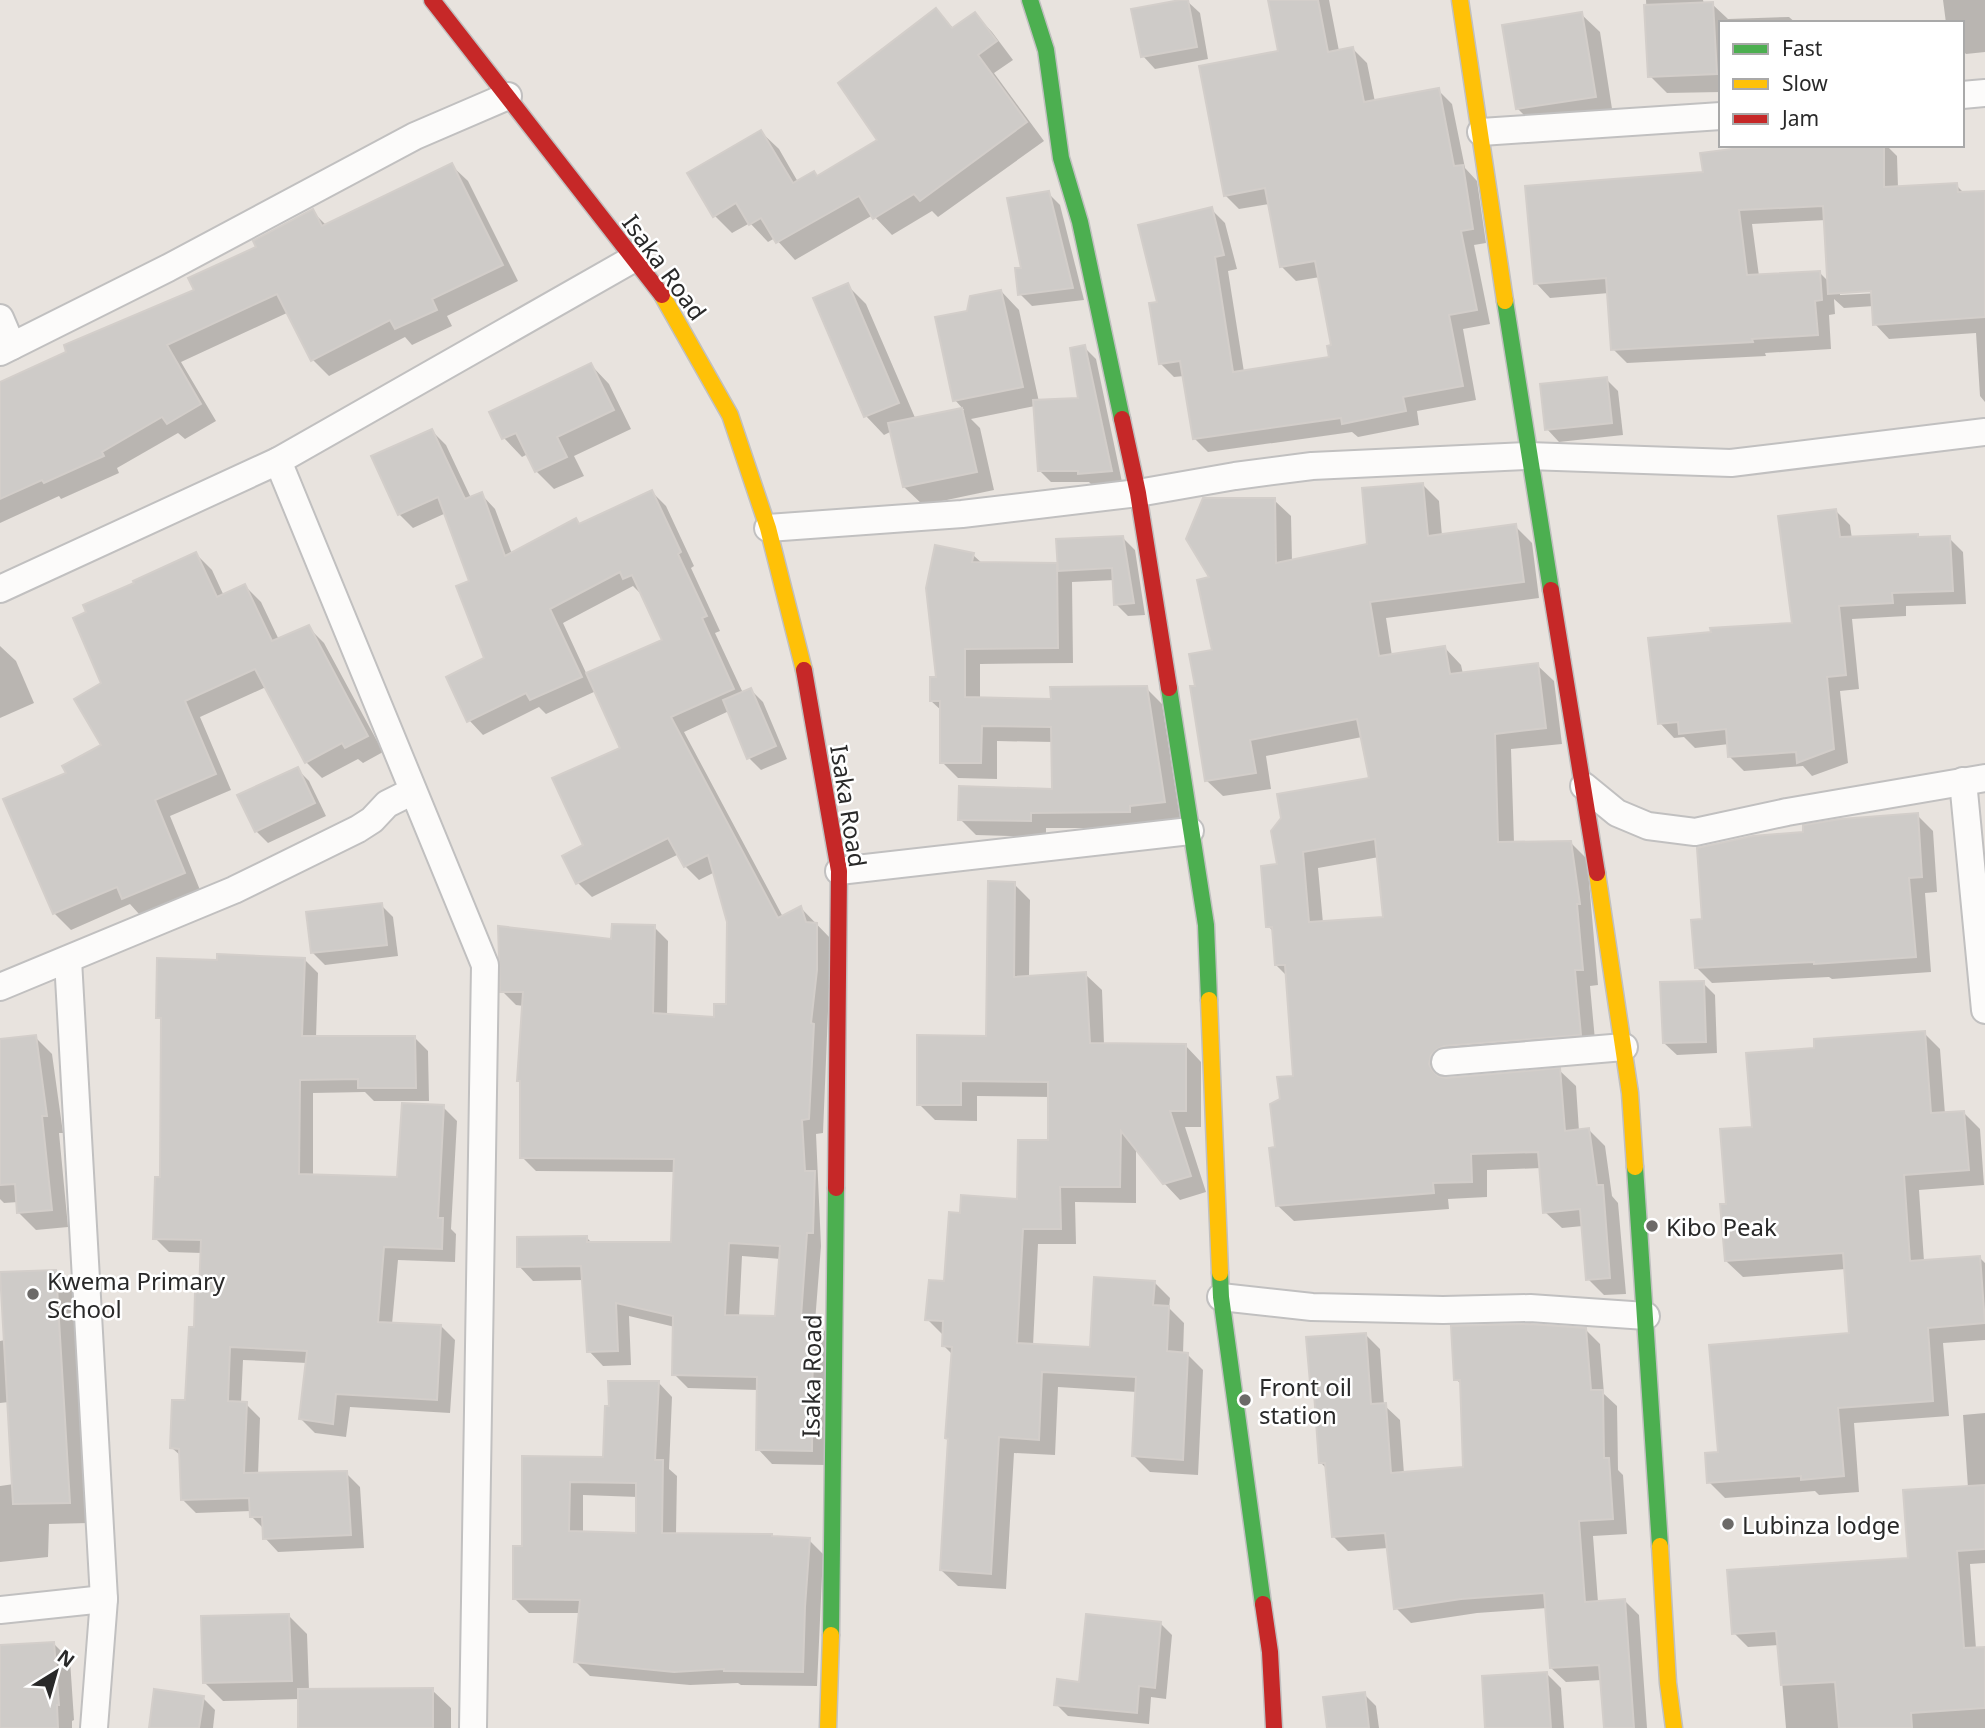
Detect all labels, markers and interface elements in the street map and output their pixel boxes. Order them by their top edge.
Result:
legend [1719,21,1964,147]
text: Fast [1782,34,1823,62]
text: Slow [1782,69,1828,97]
text: Jam [1780,104,1819,132]
street label: Isaka Road [615,207,715,327]
street label: Isaka Road [823,743,875,869]
place label: Kibo Peak [1666,1210,1777,1243]
marker: Kibo Peak [1644,1218,1660,1234]
place label: Kwema Primary School [47,1264,226,1325]
marker: Kwema Primary School [25,1286,41,1302]
street label: Isaka Road [793,1314,829,1438]
place label: Front oil station [1259,1370,1352,1431]
marker: Front oil station [1237,1392,1253,1408]
place label: Lubinza lodge [1742,1508,1900,1541]
marker: Lubinza lodge [1720,1516,1736,1532]
north arrow [21,1637,91,1707]
text: N [52,1643,80,1673]

